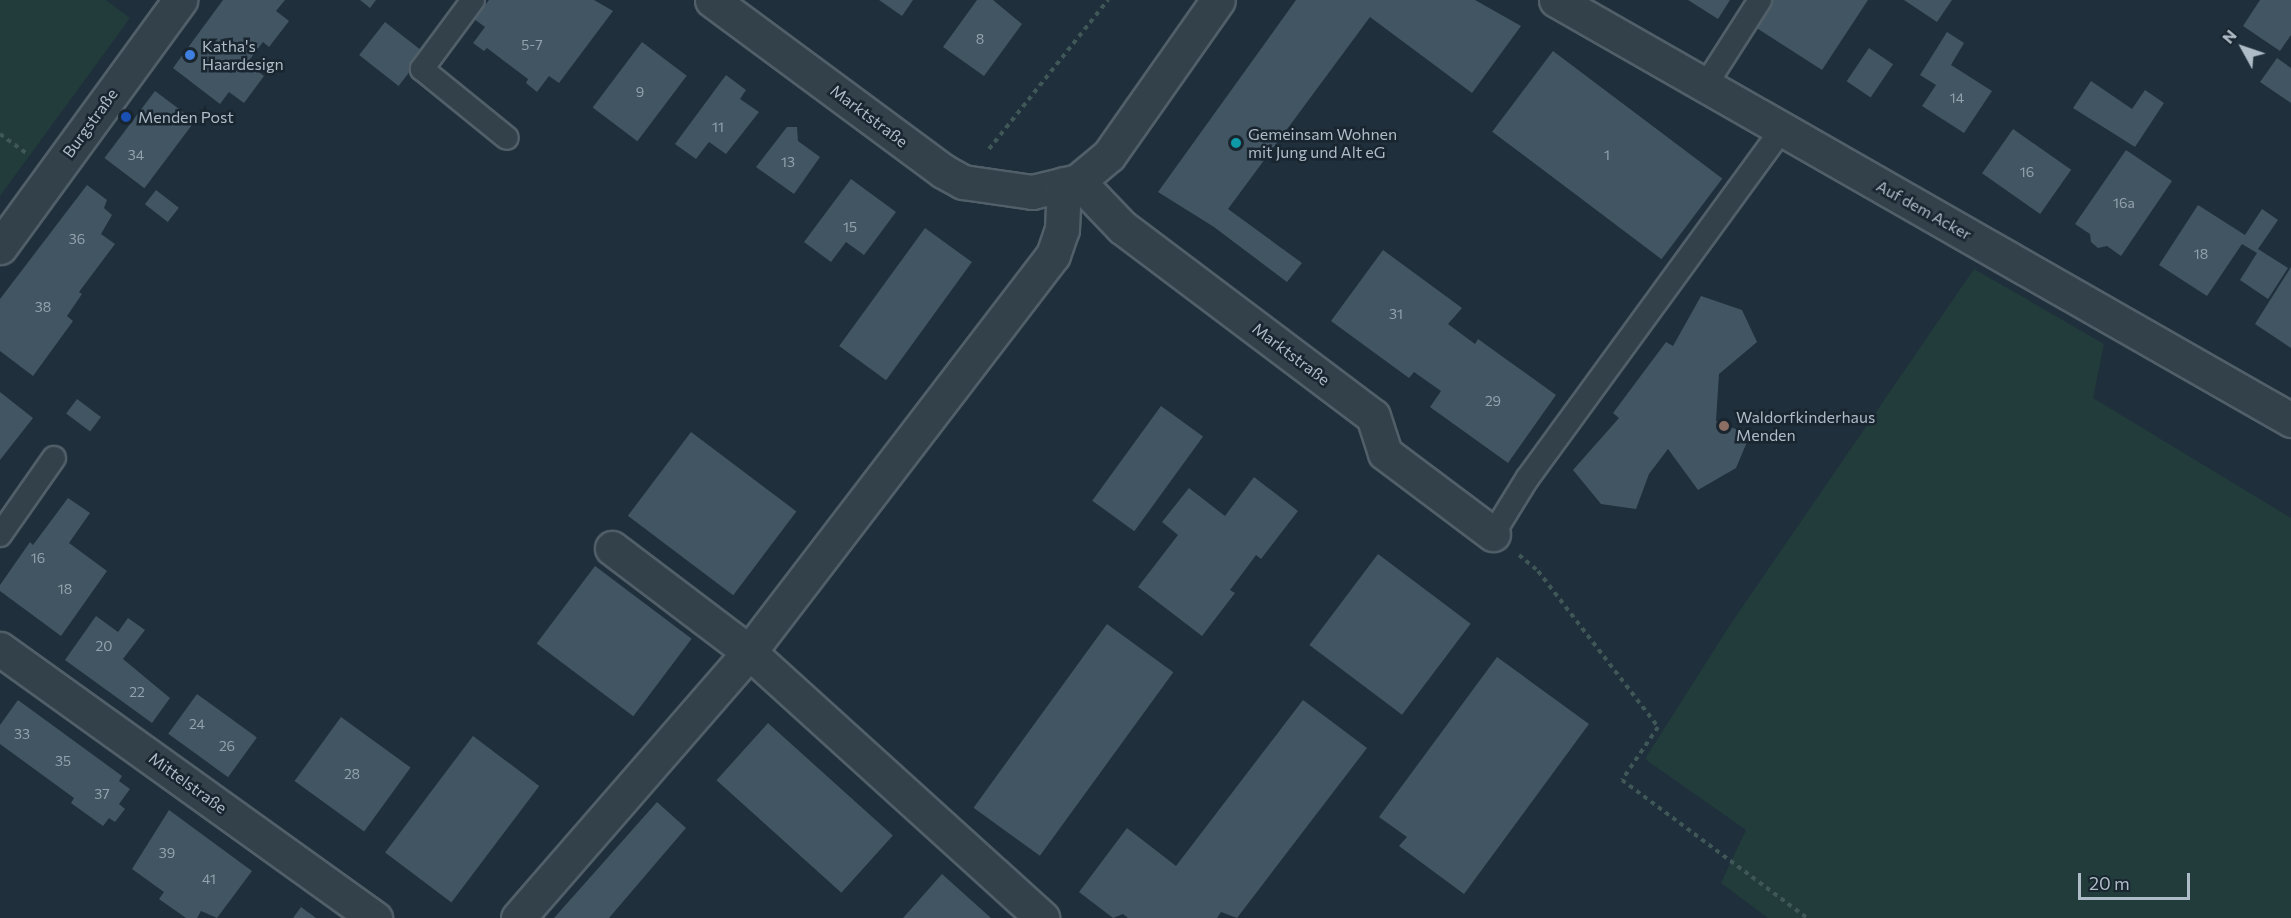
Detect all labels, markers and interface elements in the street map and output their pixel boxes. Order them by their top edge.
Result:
north arrow [2213,18,2273,78]
text: N [2218,25,2240,47]
house number: 8 [976,31,984,47]
place label: Katha's Haardesign [202,36,284,74]
house number: 5-7 [521,37,543,53]
marker: Katha's Haardesign [183,48,197,62]
street label: Marktstraße [827,81,911,151]
house number: 9 [636,84,644,100]
street label: Burgstraße [58,85,122,161]
house number: 14 [1950,90,1964,106]
place label: Menden Post [138,107,234,127]
marker: Menden Post [119,110,133,124]
house number: 11 [712,119,724,135]
place label: Gemeinsam Wohnen mit Jung und Alt eG [1248,124,1397,162]
marker: Gemeinsam Wohnen mit Jung und Alt eG [1229,136,1243,150]
house number: 34 [128,147,144,163]
house number: 1 [1604,147,1610,163]
house number: 13 [781,154,795,170]
house number: 16 [2020,164,2034,180]
street label: Auf dem Acker [1873,176,1975,244]
house number: 16a [2113,195,2135,211]
house number: 15 [843,219,857,235]
house number: 36 [69,231,85,247]
house number: 18 [2194,246,2208,262]
house number: 38 [35,299,51,315]
house number: 31 [1389,306,1403,322]
street label: Marktstraße [1249,319,1333,389]
house number: 29 [1485,393,1501,409]
place label: Waldorfkinderhaus Menden [1736,407,1875,445]
marker: Waldorfkinderhaus Menden [1717,419,1731,433]
house number: 16 [31,550,45,566]
house number: 18 [58,581,72,597]
house number: 20 [96,638,112,654]
house number: 22 [129,684,145,700]
house number: 24 [189,716,205,732]
house number: 33 [14,726,30,742]
house number: 26 [219,738,235,754]
street label: Mittelstraße [145,748,231,818]
house number: 35 [55,753,71,769]
house number: 28 [344,766,360,782]
house number: 37 [94,786,110,802]
house number: 39 [159,845,175,861]
scale bar [2081,861,2194,899]
house number: 41 [202,871,216,887]
text: 20 m [2089,872,2130,894]

